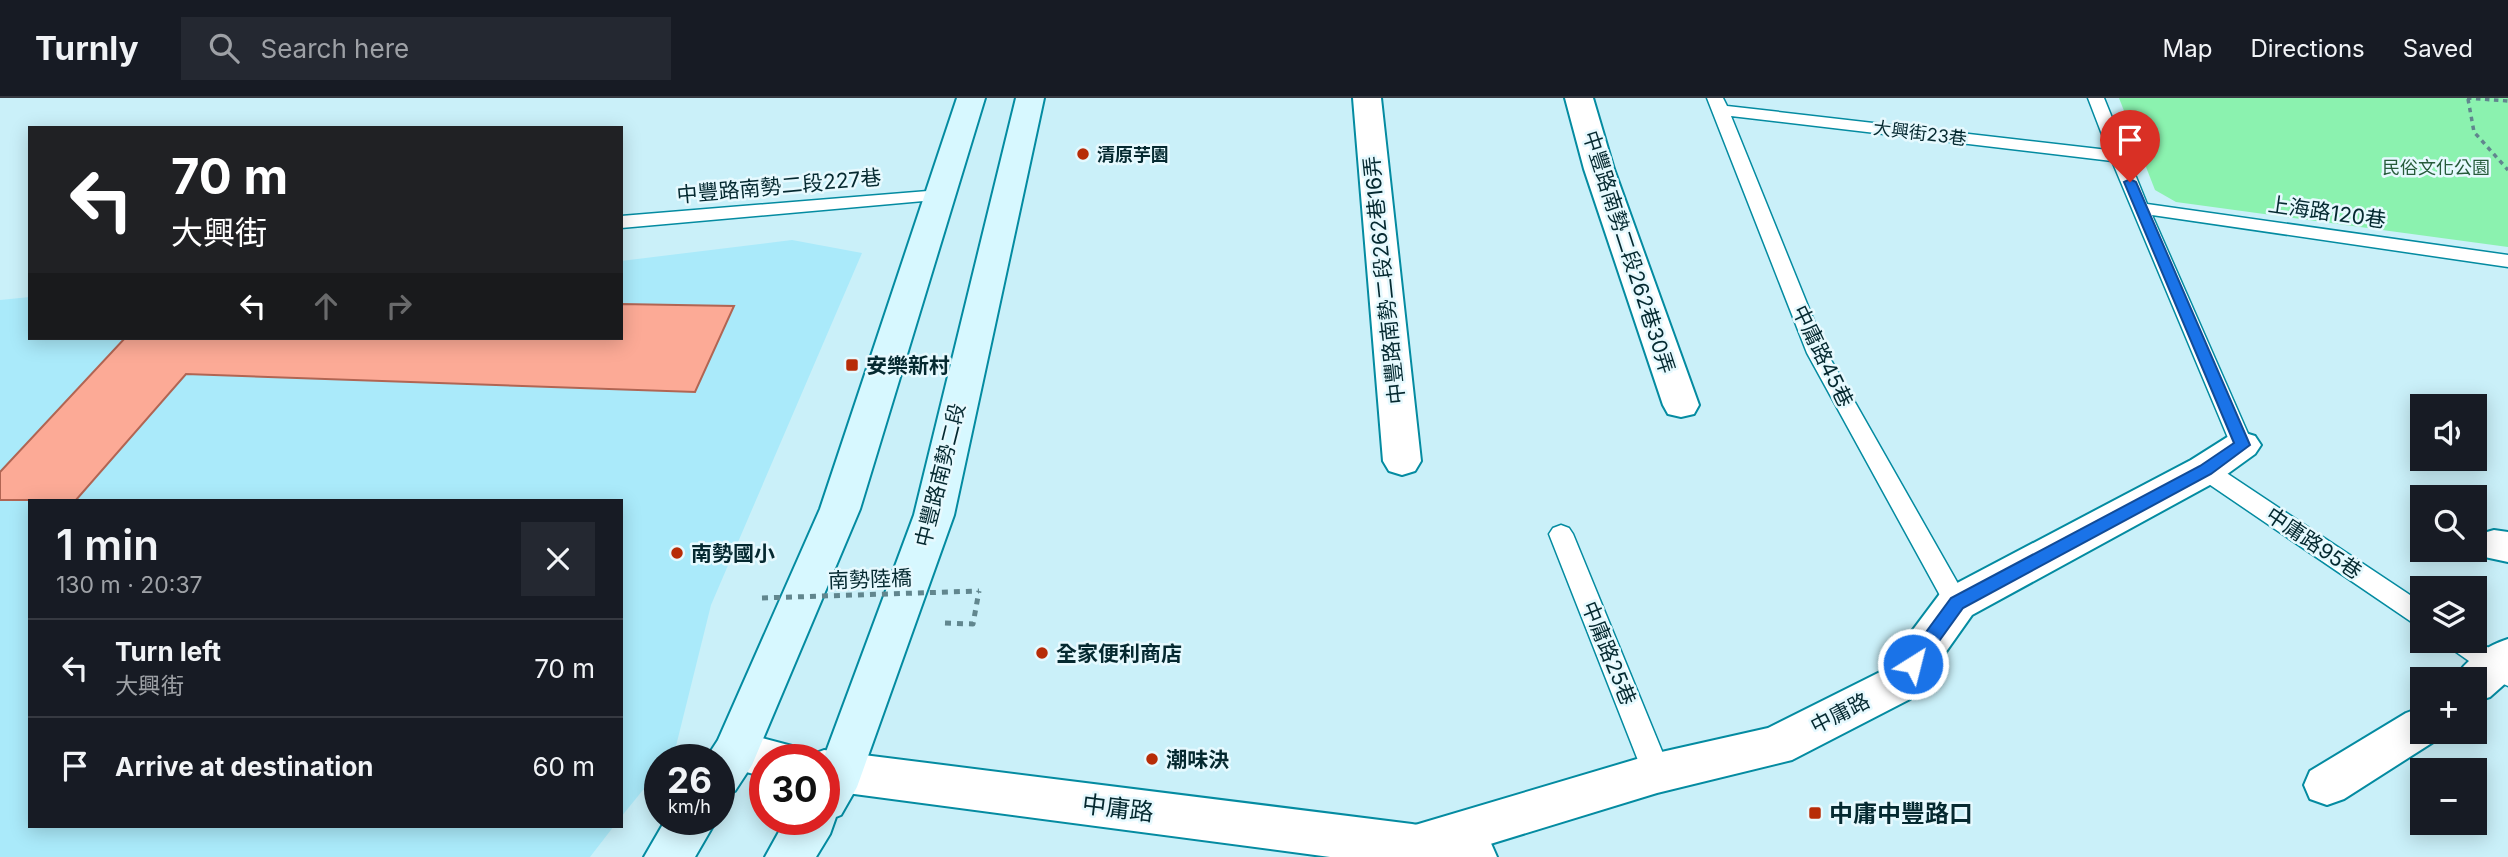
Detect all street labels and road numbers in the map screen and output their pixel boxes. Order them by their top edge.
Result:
street label: 大興街23巷 [1872,117,1968,149]
street label: 中豐路南勢二段262巷30弄 [1578,127,1680,377]
street label: 中豐路南勢二段262巷16弄 [1359,155,1409,405]
street label: 中豐路南勢二段227巷 [676,165,882,207]
street label: 上海路120巷 [2267,191,2387,233]
street label: 中庸路45巷 [1788,301,1858,411]
street label: 中豐路南勢二段 [910,401,970,549]
street label: 中庸路95巷 [2261,502,2367,584]
street label: 南勢陸橋 [828,565,912,593]
street label: 中庸路25巷 [1577,598,1641,708]
street label: 中庸路 [1806,688,1874,738]
street label: 中庸路 [1081,789,1155,827]

